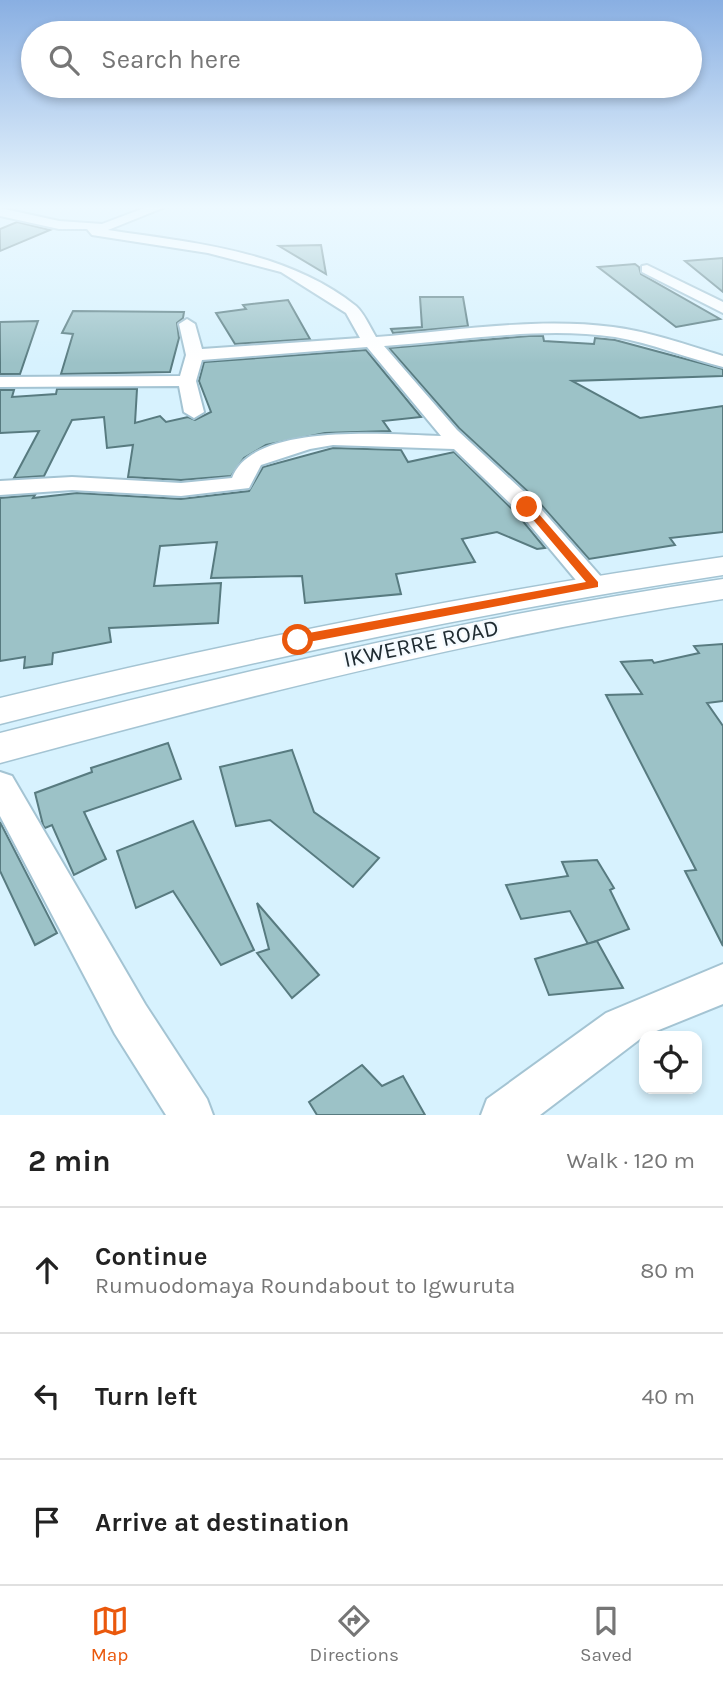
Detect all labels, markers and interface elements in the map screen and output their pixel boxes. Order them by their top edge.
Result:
search box [21,21,702,98]
icon: search [45,41,83,79]
text: Search here [101,44,241,75]
route end [511,491,542,522]
street label: IKWERRE ROAD [341,614,501,673]
route start [282,624,313,655]
map controls [639,1031,702,1094]
button: locate [639,1031,702,1094]
text: 2 min [28,1143,111,1179]
text: Walk · 120 m [567,1147,695,1174]
text: Continue [95,1241,207,1272]
icon: ahead [28,1251,66,1289]
text: 80 m [640,1257,695,1284]
text: Rumuodomaya Roundabout to Igwuruta [95,1272,515,1299]
icon: left [28,1377,66,1415]
text: Turn left [95,1381,197,1412]
text: 40 m [642,1383,695,1410]
icon: arrive [28,1503,66,1541]
text: Arrive at destination [95,1507,349,1538]
tab: Map [91,1602,129,1666]
tab: Directions [310,1602,399,1666]
tab: Saved [580,1602,632,1666]

